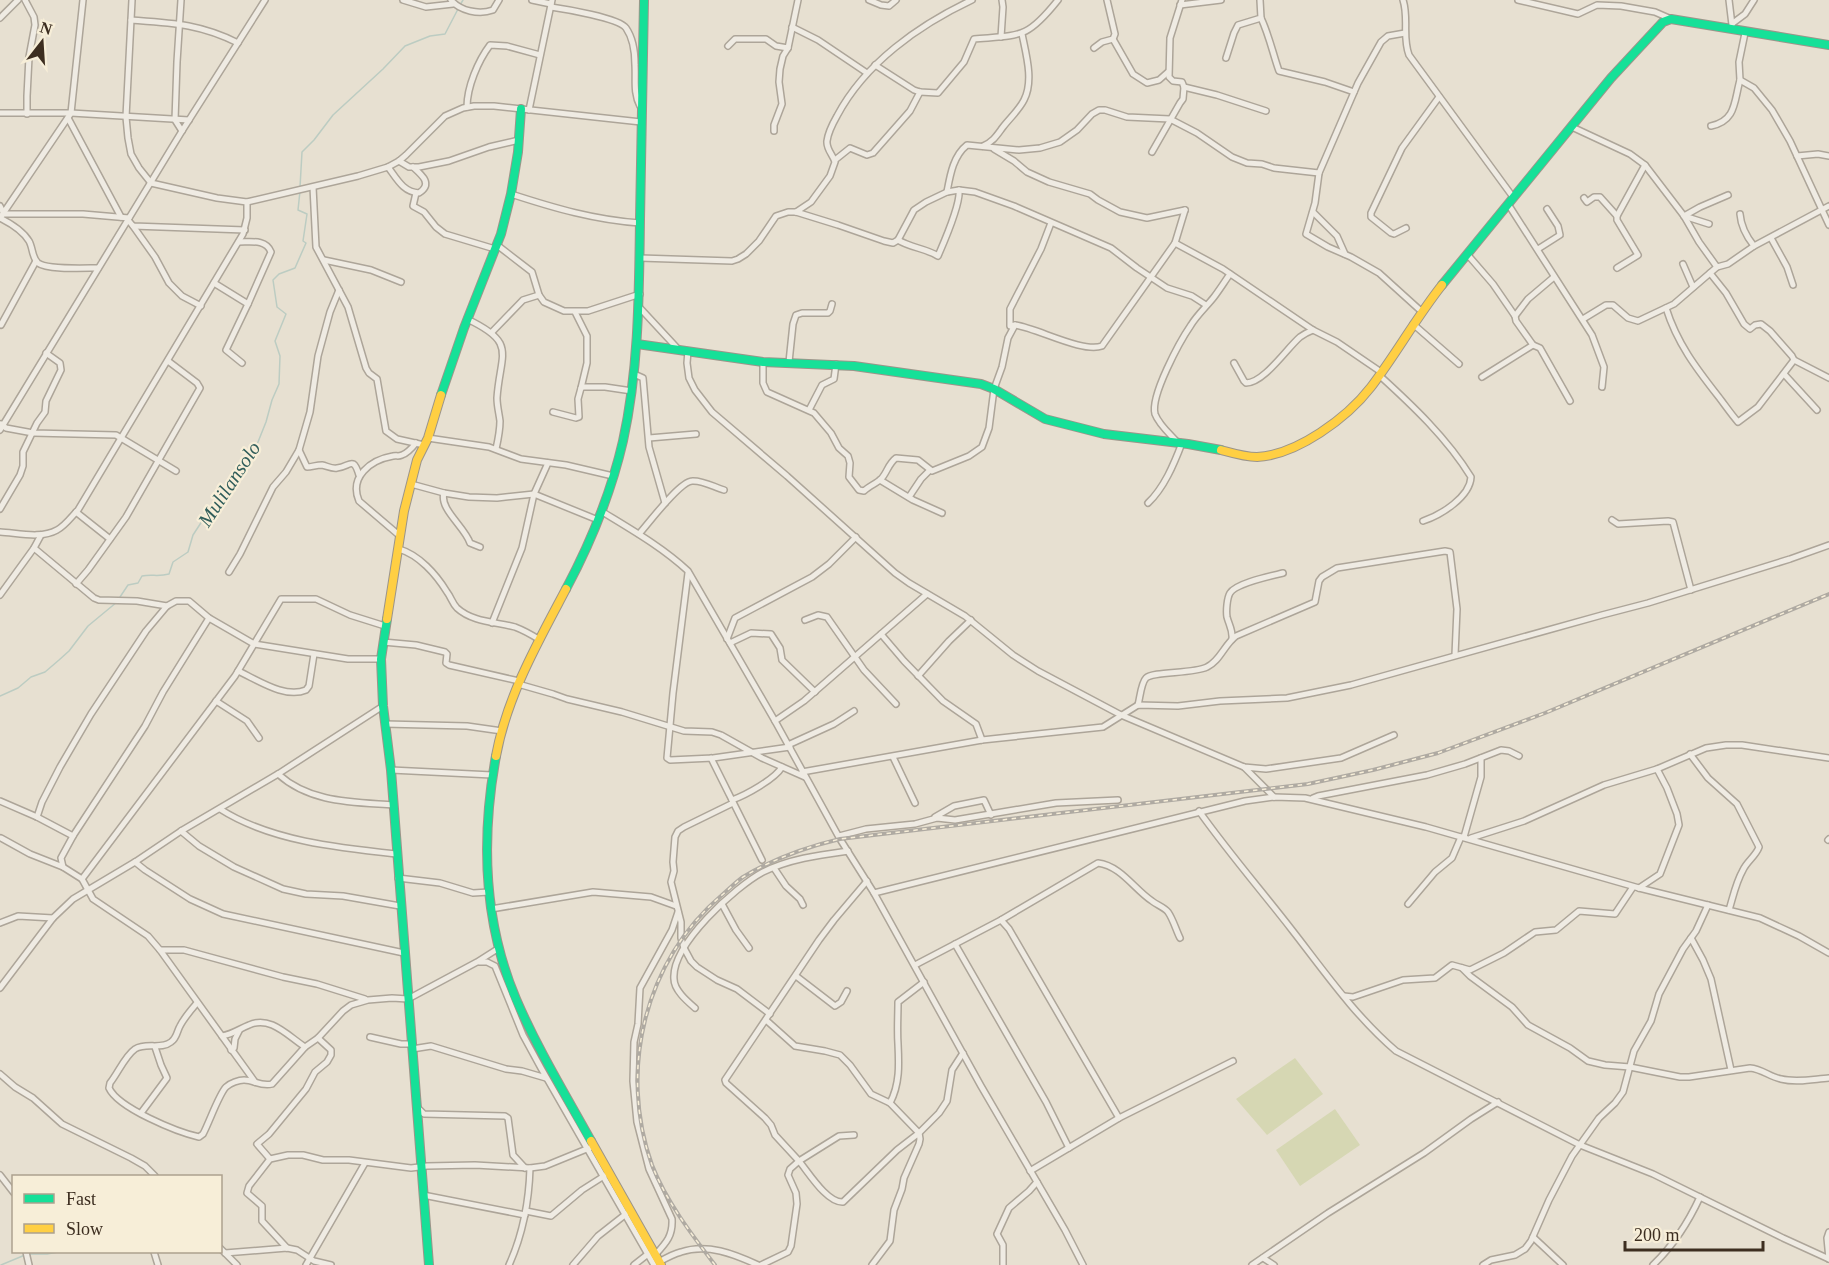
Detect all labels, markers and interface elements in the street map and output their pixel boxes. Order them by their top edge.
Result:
north arrow [12,12,72,72]
text: N [38,18,55,38]
water label: Mulilansolo [193,437,265,531]
legend [12,1175,222,1253]
text: Fast [66,1189,96,1209]
scale bar [1625,1214,1763,1252]
text: Slow [66,1219,103,1239]
text: 200 m [1634,1225,1680,1245]

